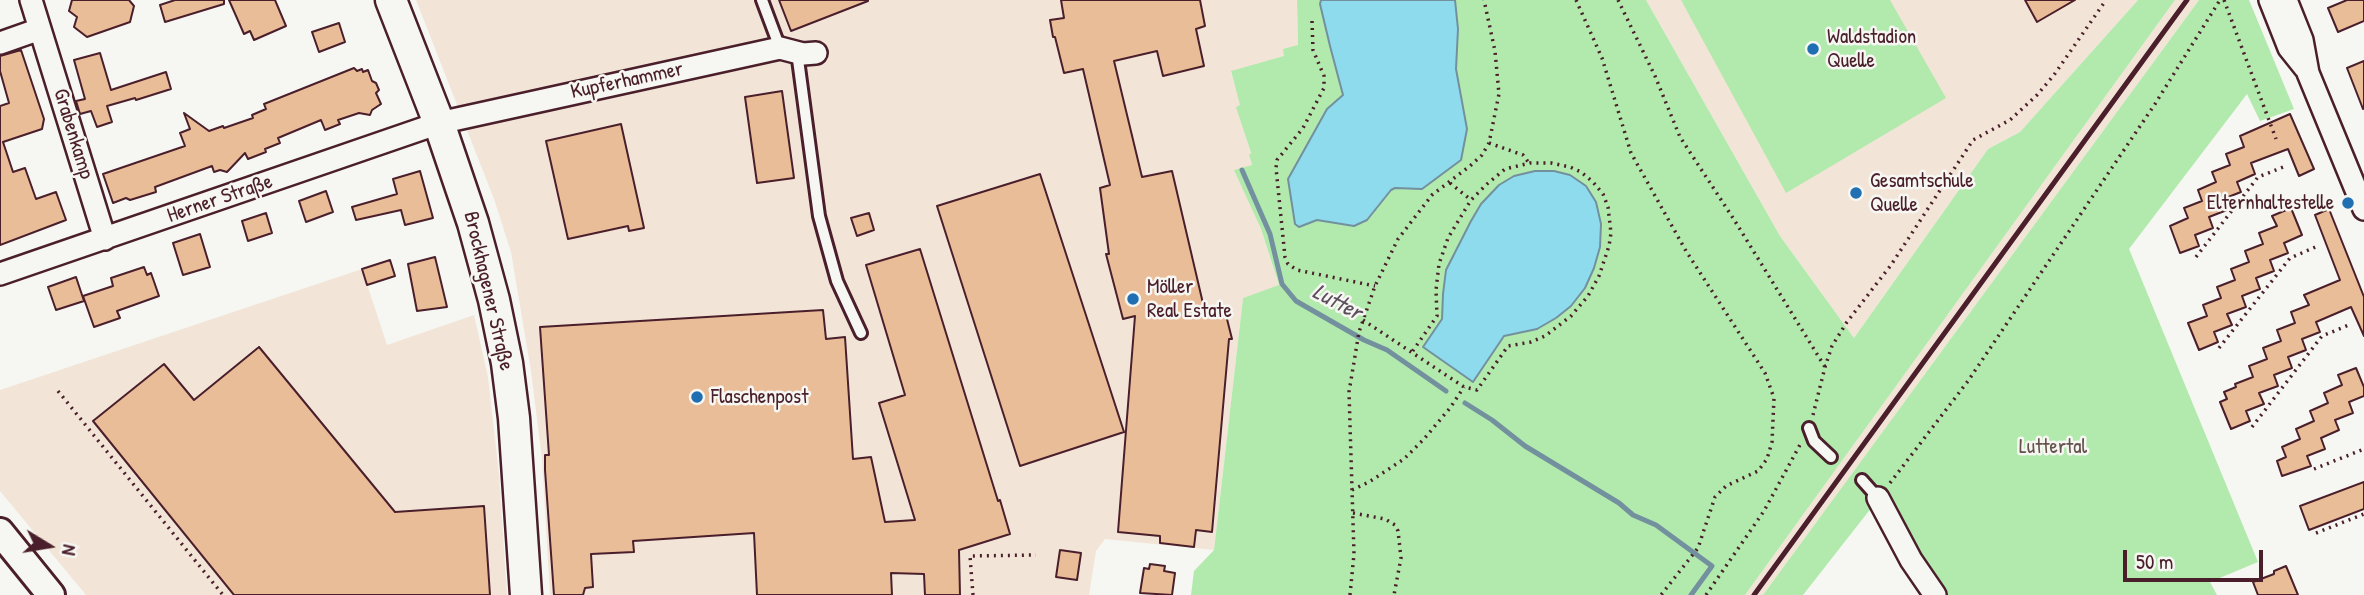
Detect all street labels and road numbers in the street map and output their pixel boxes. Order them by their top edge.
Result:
street label: Kupferhammer [568,57,686,105]
street label: Grabenkamp [47,86,99,182]
street label: Herner Straße [164,169,276,229]
street label: Brockhagener Straße [457,209,519,373]

